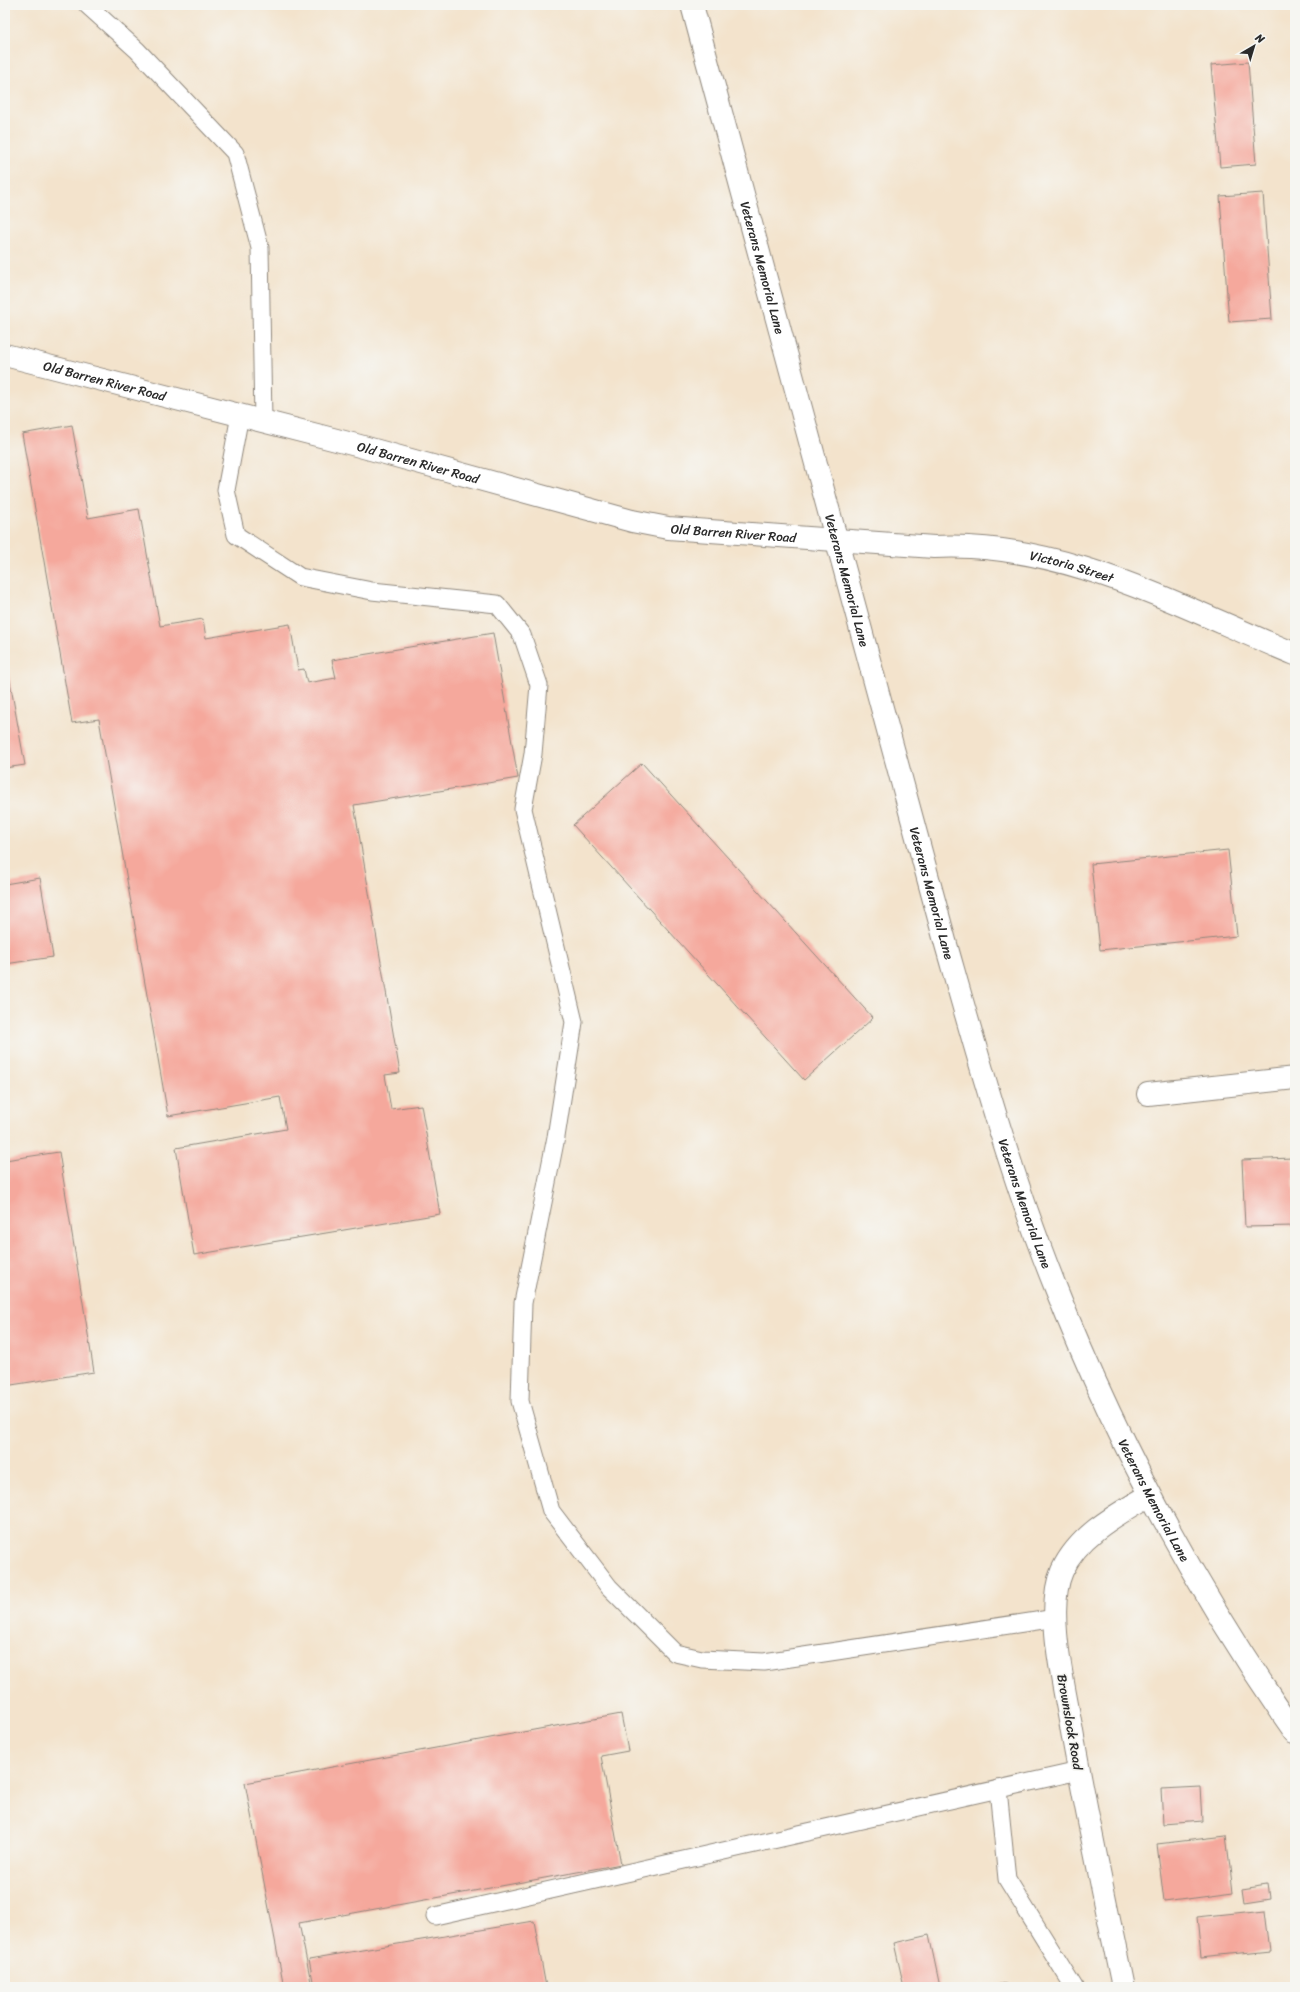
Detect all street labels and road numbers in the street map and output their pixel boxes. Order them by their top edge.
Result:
street label: Veterans Memorial Lane [734,199,792,336]
street label: Old Barren River Road [41,354,170,408]
street label: Old Barren River Road [355,434,483,490]
street label: Veterans Memorial Lane [819,512,876,649]
street label: Old Barren River Road [670,517,798,549]
street label: Victoria Street [1028,543,1118,589]
street label: Veterans Memorial Lane [903,824,961,962]
street label: Veterans Memorial Lane [992,1135,1058,1272]
street label: Veterans Memorial Lane [1112,1435,1196,1566]
street label: Brownslock Road [1050,1672,1090,1773]

